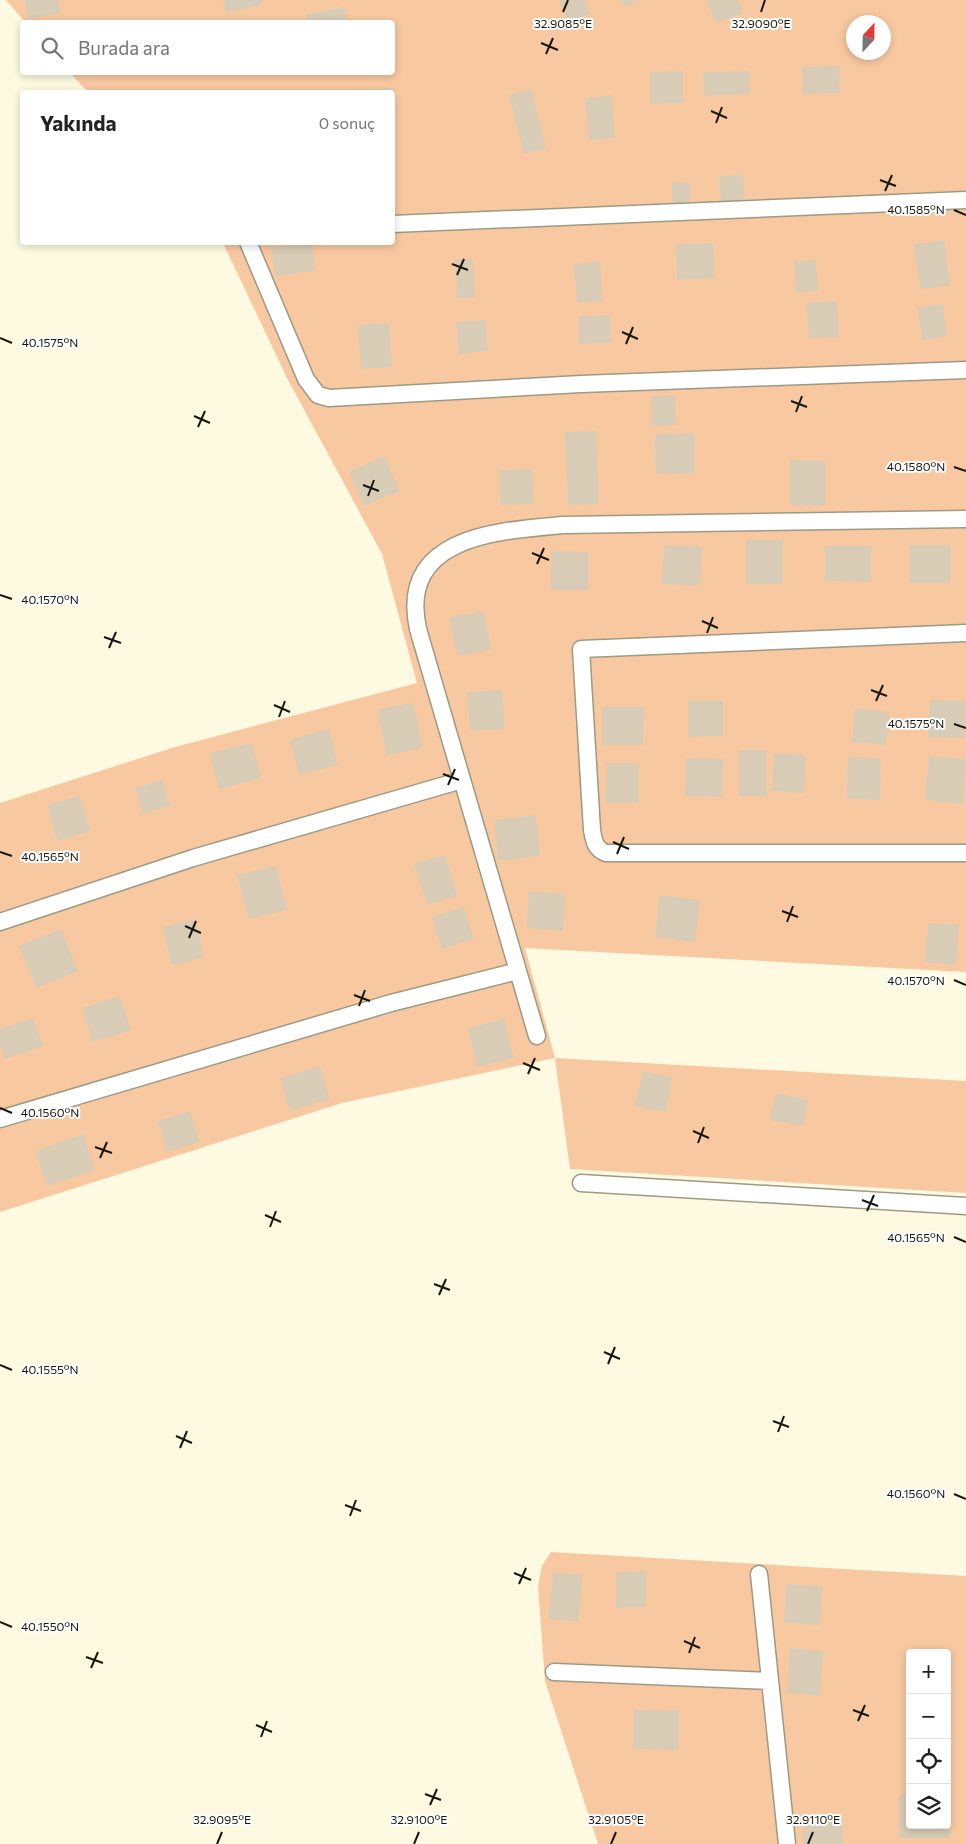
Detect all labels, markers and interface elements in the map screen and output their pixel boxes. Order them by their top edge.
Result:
north arrow [846,15,891,60]
text: 32.9085°E [534,16,592,30]
text: 32.9090°E [731,16,791,30]
search box [20,20,395,75]
icon: search [38,34,66,62]
text: Burada ara [78,36,170,59]
text: Yakında [40,110,117,135]
text: 0 sonuç [319,113,375,132]
text: 40.1585°N [887,202,945,216]
text: 40.1575°N [22,335,78,349]
text: 40.1580°N [887,459,945,473]
text: 40.1570°N [21,592,79,606]
text: 40.1575°N [888,716,944,730]
text: 40.1565°N [21,849,79,863]
text: 40.1570°N [887,973,945,987]
text: 40.1560°N [21,1105,79,1119]
text: 40.1565°N [887,1230,945,1244]
text: 40.1555°N [21,1362,79,1376]
text: 40.1560°N [887,1486,945,1500]
text: 40.1550°N [21,1619,79,1633]
map controls [906,1649,951,1829]
button: + [906,1649,951,1694]
button: − [906,1694,951,1739]
button: locate [906,1739,951,1784]
button: layers [906,1784,951,1829]
text: 32.9095°E [193,1812,251,1826]
text: 32.9100°E [391,1812,447,1826]
text: 32.9105°E [588,1812,644,1826]
text: 32.9110°E [786,1812,840,1826]

